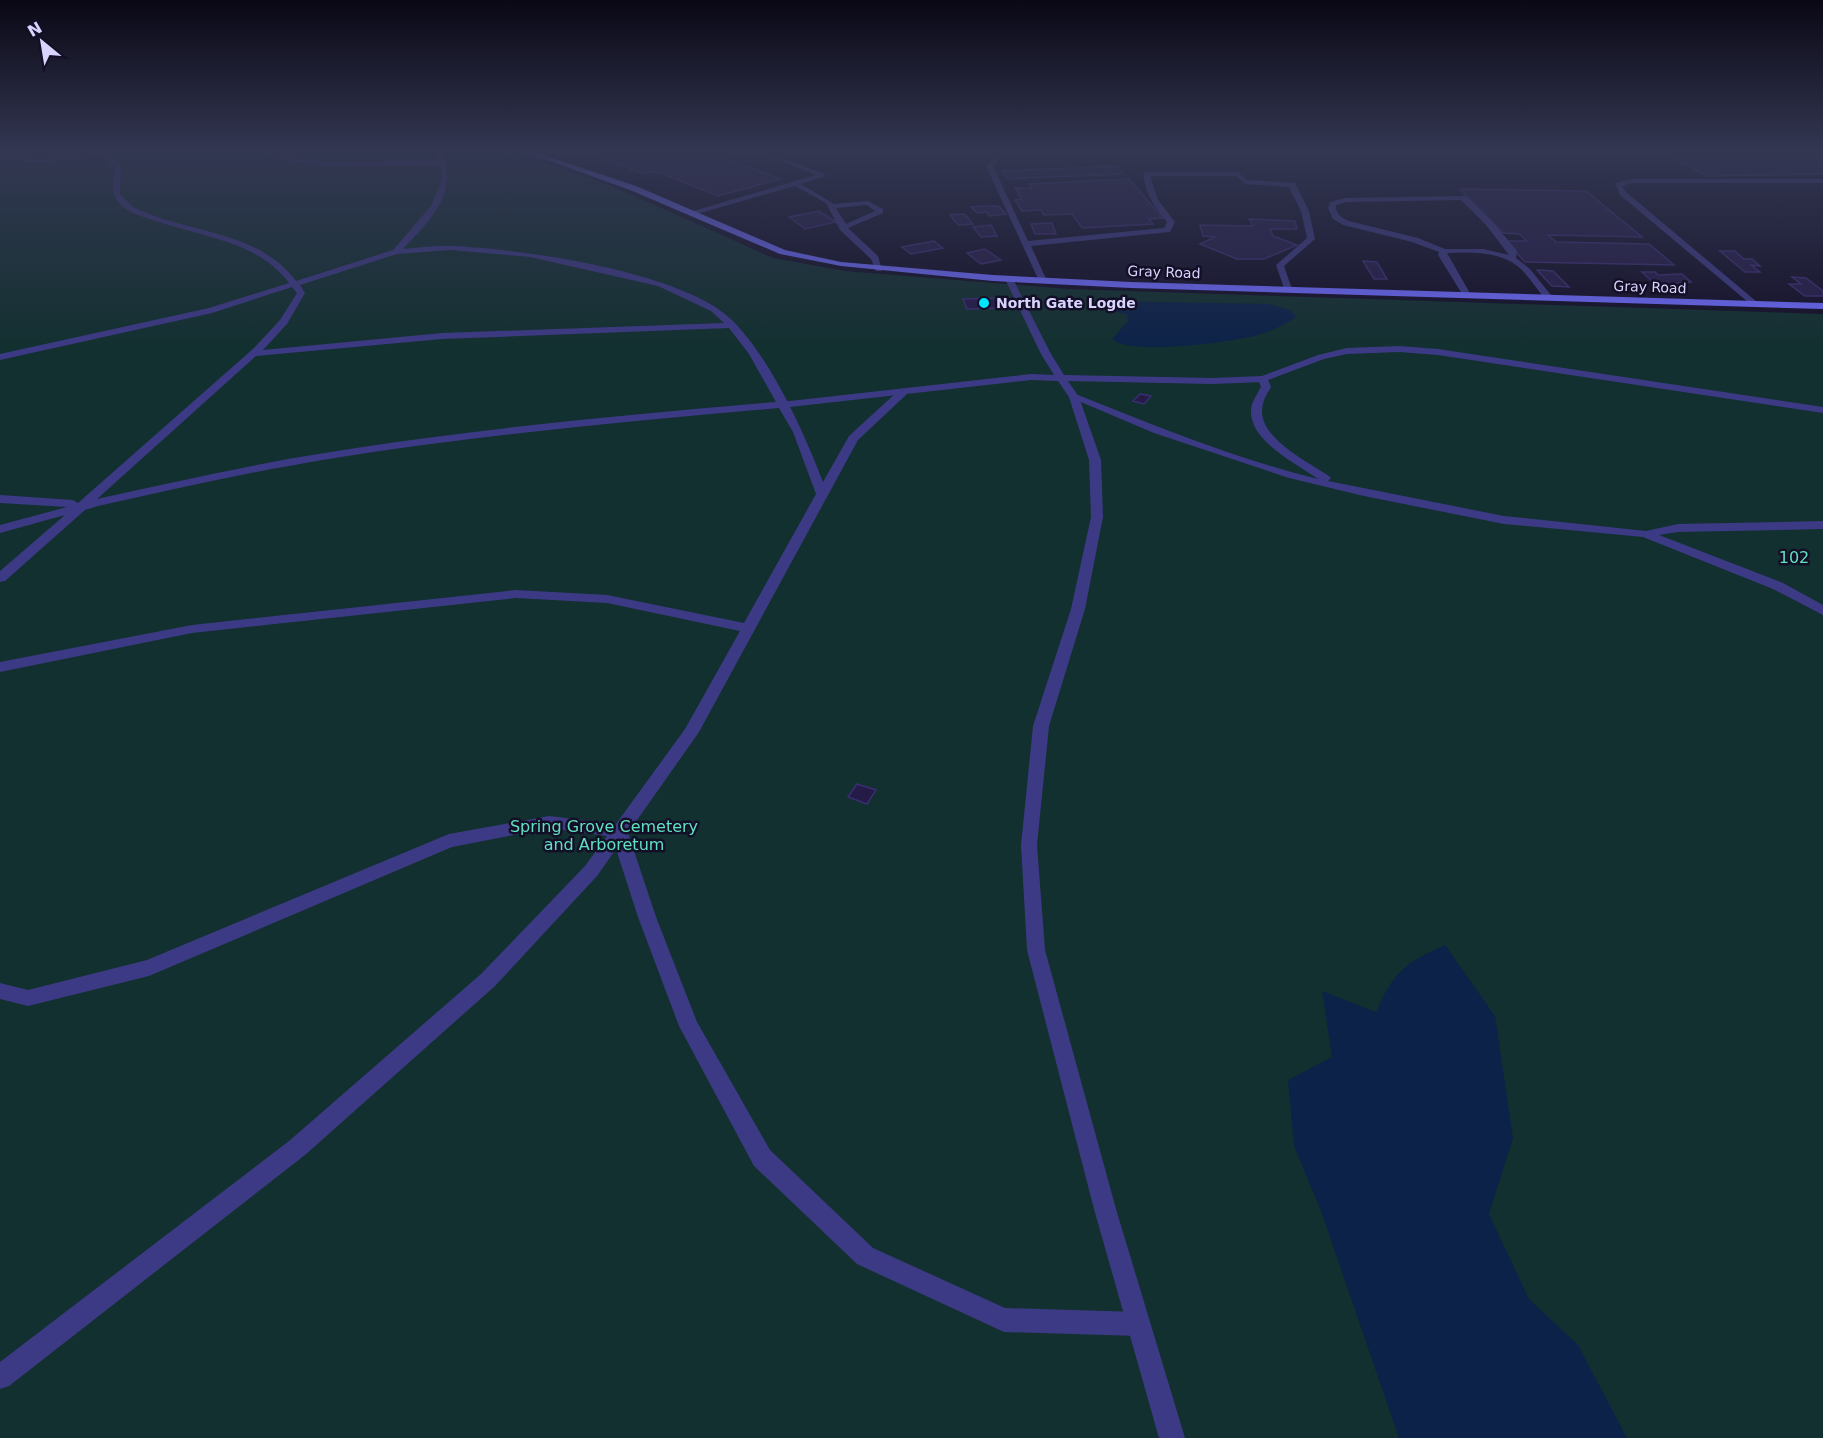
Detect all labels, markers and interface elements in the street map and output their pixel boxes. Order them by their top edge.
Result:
north arrow [12,12,72,72]
text: N [24,18,45,41]
street label: Gray Road [1127,263,1201,281]
street label: Gray Road [1613,278,1687,296]
place label: North Gate Logde [996,295,1136,311]
marker: North Gate Logde [977,296,991,310]
park label: 102 [1779,548,1809,567]
park label: Spring Grove Cemetery and Arboretum [510,817,698,854]

